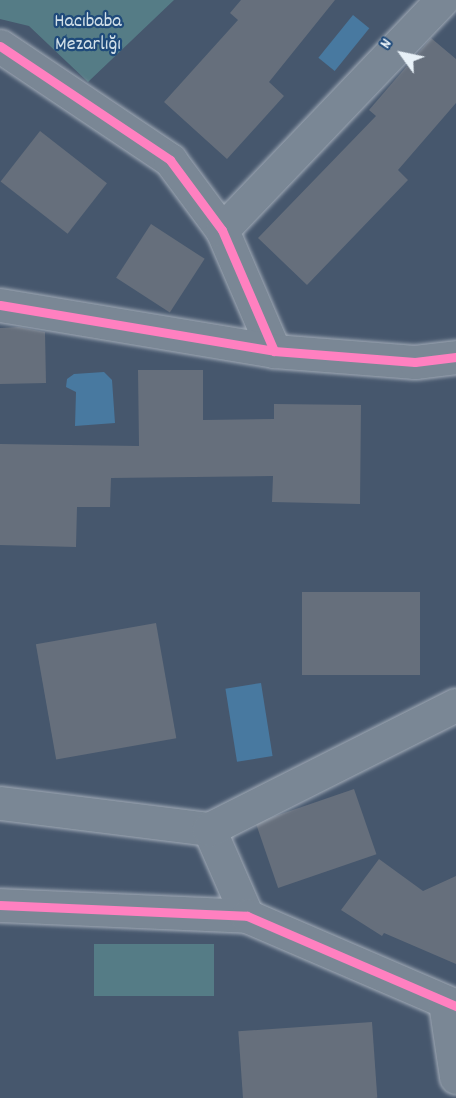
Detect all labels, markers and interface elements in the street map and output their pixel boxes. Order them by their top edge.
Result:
park label: Hacıbaba Mezarlığı [54,11,122,58]
north arrow [372,24,432,84]
text: N [375,34,398,54]

